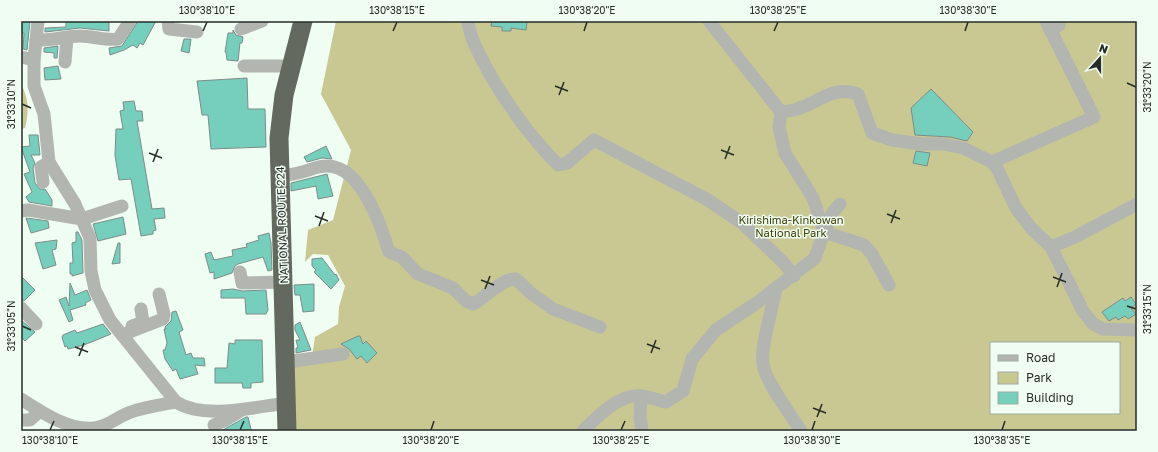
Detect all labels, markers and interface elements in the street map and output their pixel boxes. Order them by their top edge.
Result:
text: 130°38'10"E [179,4,235,16]
text: 130°38'15"E [369,4,425,16]
text: 130°38'20"E [559,4,615,16]
text: 130°38'25"E [750,4,806,16]
text: 130°38'30"E [940,4,997,16]
north arrow [1080,38,1120,78]
text: N [1098,41,1110,56]
text: 31°33'20"N [1141,61,1153,113]
text: 31°33'10"N [5,79,17,129]
street label: NATIONAL ROUTE 224 [273,166,290,284]
park label: Kirishima-Kinkowan National Park [739,213,843,239]
text: 31°33'15"N [1141,284,1153,334]
text: 31°33'05"N [5,300,17,352]
legend [990,342,1120,414]
text: Road [1026,350,1055,365]
text: Park [1026,370,1052,385]
text: Building [1026,390,1074,405]
text: 130°38'10"E [22,434,78,446]
text: 130°38'15"E [212,434,268,446]
text: 130°38'20"E [403,434,459,446]
text: 130°38'25"E [593,434,649,446]
text: 130°38'30"E [784,434,841,446]
text: 130°38'35"E [974,434,1030,446]

